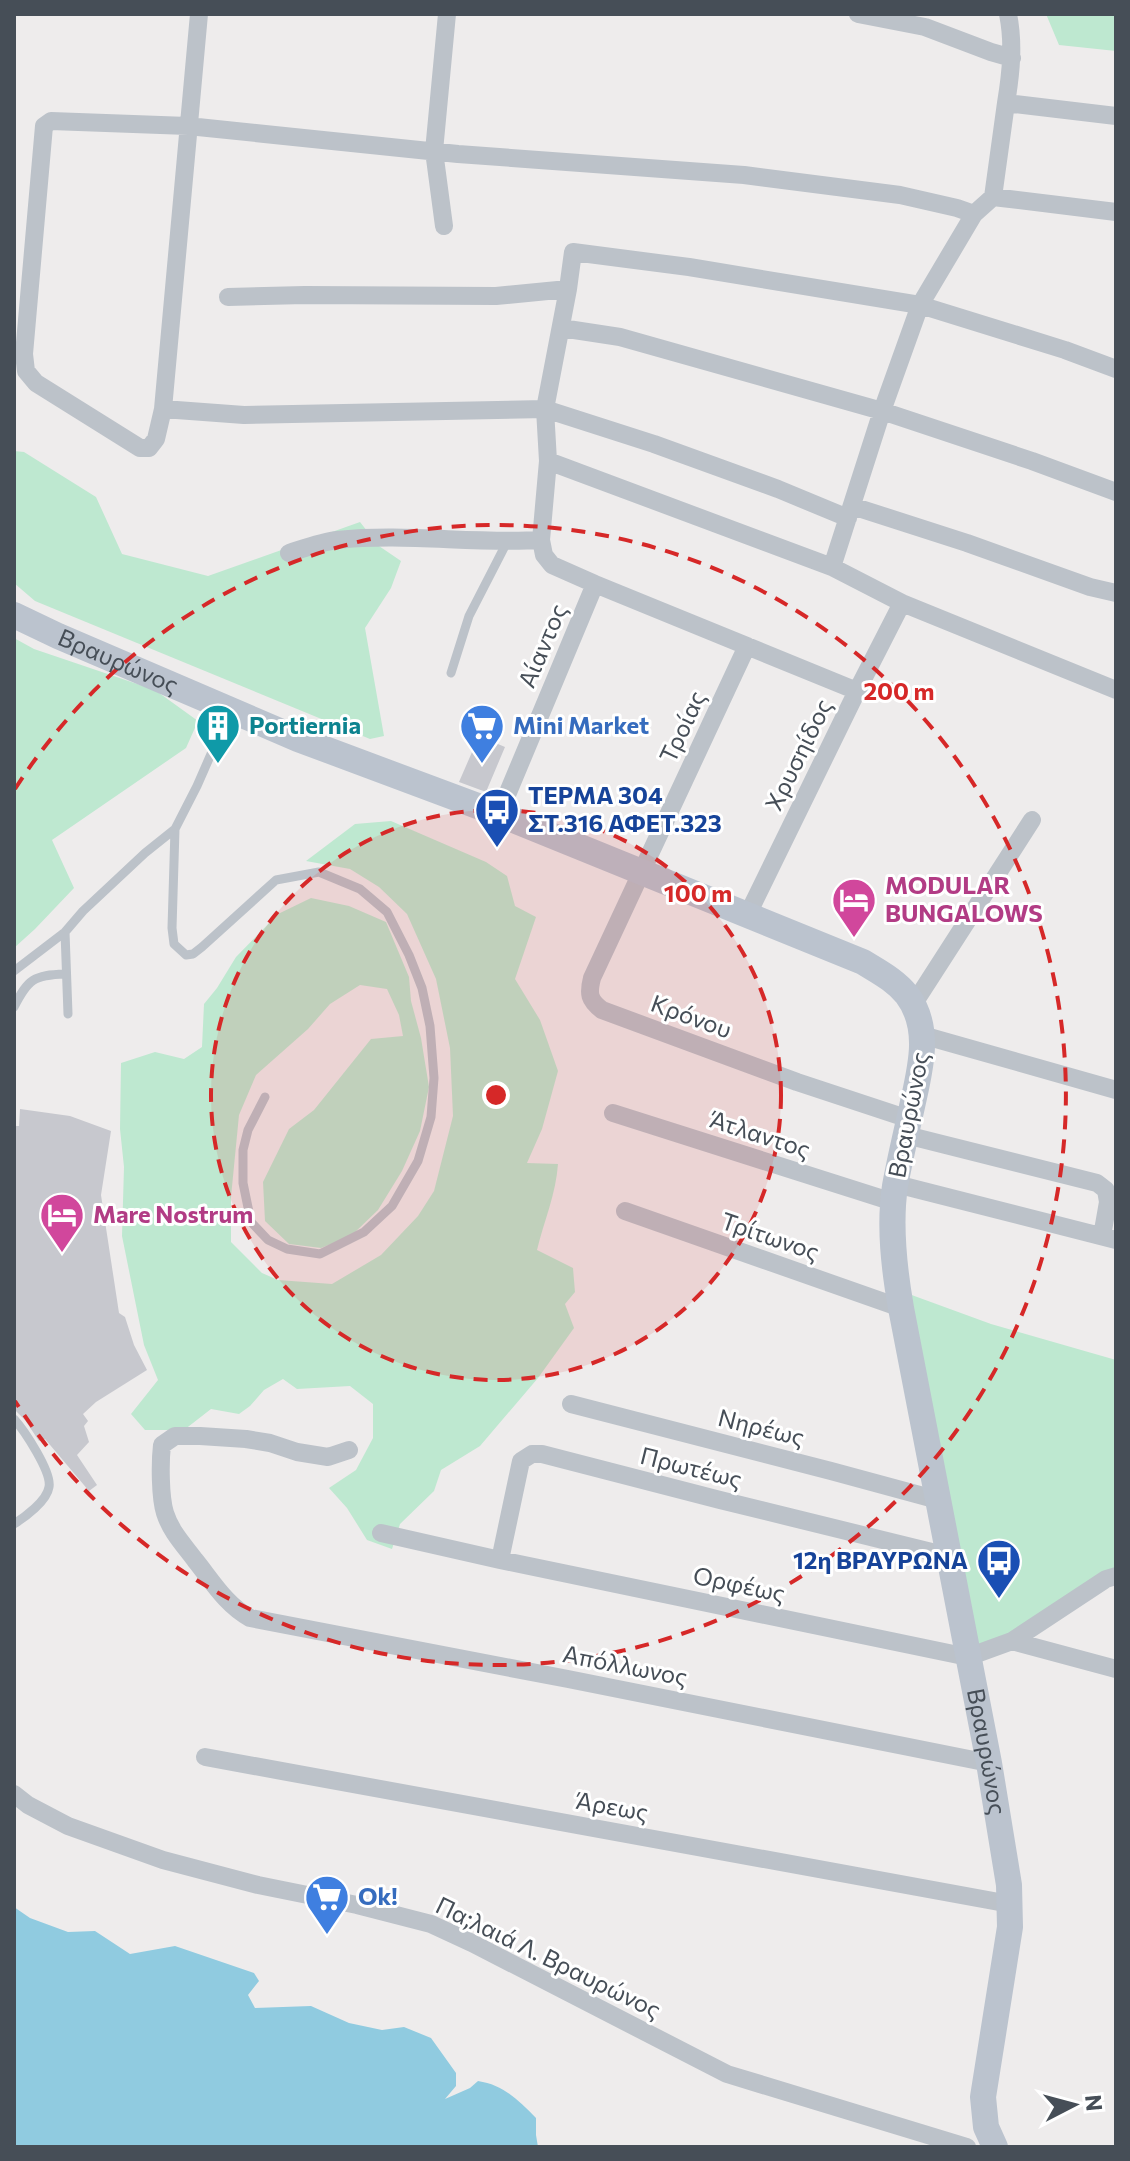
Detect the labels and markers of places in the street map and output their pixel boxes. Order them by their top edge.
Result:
building icon: Portiernia [194,702,242,765]
supermarket icon: Mini Market [458,702,506,765]
place label: Portiernia [249,710,361,739]
place label: Mini Market [513,710,649,739]
place label: ΤΕΡΜΑ 304 ΣΤ.316 ΑΦΕΤ.323 [528,780,722,837]
bus stop icon: ΤΕΡΜΑ 304 ΣΤ.316 ΑΦΕΤ.323 [473,786,521,849]
place label: MODULAR BUNGALOWS [885,870,1043,927]
hotel icon: MODULAR BUNGALOWS [830,876,878,939]
centre of rings [482,1081,510,1109]
hotel icon: Mare Nostrum [38,1191,86,1254]
place label: Mare Nostrum [93,1199,253,1228]
bus stop icon: 12η ΒΡΑΥΡΩΝΑ [975,1537,1023,1600]
place label: 12η ΒΡΑΥΡΩΝΑ [793,1545,968,1574]
supermarket icon: Ok! [303,1873,351,1936]
place label: Ok! [358,1881,398,1910]

